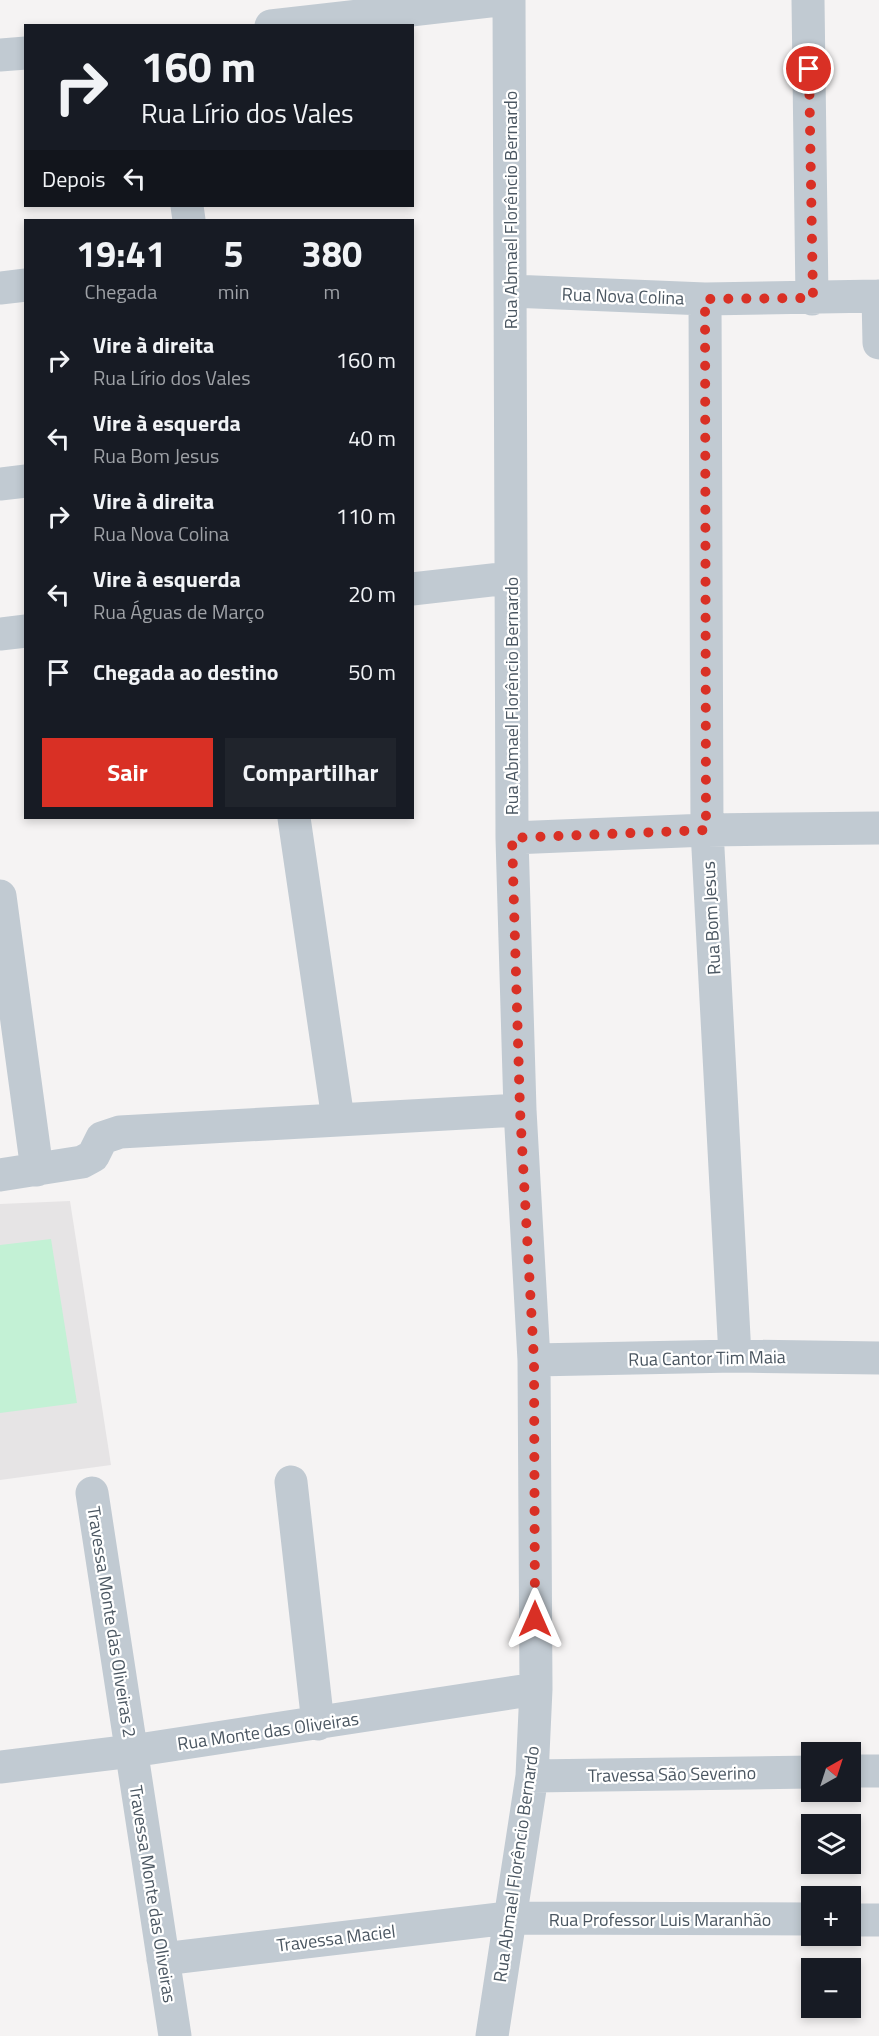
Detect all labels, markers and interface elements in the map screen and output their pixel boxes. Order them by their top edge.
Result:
text: 160 m [141,34,256,98]
pin [783,43,834,94]
icon: right [42,48,120,126]
icon: arrive [792,52,825,85]
street label: Rua Abmael Florêncio Bernardo [497,91,524,329]
text: Rua Lírio dos Vales [141,92,354,133]
text: Depois [42,162,106,196]
icon: left [118,162,151,195]
text: 19:41 [76,226,166,281]
text: 5 [224,226,244,281]
text: 380 [302,226,362,281]
text: Chegada [85,276,157,307]
text: min [218,276,250,307]
text: m [323,276,340,307]
street label: Rua Nova Colina [561,280,685,312]
text: Vire à direita [93,328,214,362]
text: 160 m [336,343,396,377]
icon: right [42,344,75,377]
text: Rua Lírio dos Vales [93,362,251,393]
text: Vire à esquerda [93,406,241,440]
text: 40 m [348,421,396,455]
icon: left [42,422,75,455]
text: Rua Bom Jesus [93,440,219,471]
text: Vire à direita [93,484,214,518]
text: 110 m [336,499,396,533]
icon: right [42,500,75,533]
text: Rua Nova Colina [93,518,229,549]
text: Vire à esquerda [93,562,241,596]
text: 20 m [348,577,396,611]
street label: Rua Abmael Florêncio Bernardo [498,577,525,815]
icon: left [42,578,75,611]
text: Rua Águas de Março [93,596,264,627]
text: Chegada ao destino [93,655,279,689]
text: 50 m [348,655,396,689]
icon: arrive [42,656,75,689]
button: Sair [42,738,213,807]
button: Compartilhar [225,738,396,807]
street label: Rua Bom Jesus [695,861,727,975]
street label: Rua Cantor Tim Maia [628,1343,786,1373]
street label: Travessa Monte das Oliveiras 2 [80,1504,144,1740]
position arrow [503,1587,567,1651]
street label: Rua Monte das Oliveiras [175,1705,361,1757]
north arrow [801,1742,861,1802]
map controls [801,1742,861,2018]
street label: Rua Abmael Florêncio Bernardo [486,1744,546,1984]
street label: Travessa São Severino [588,1759,756,1789]
street label: Travessa Monte das Oliveiras [122,1783,184,2005]
button: layers [801,1814,861,1874]
button: + [801,1886,861,1946]
street label: Rua Professor Luis Maranhão [549,1906,771,1933]
street label: Travessa Maciel [275,1917,397,1959]
button: − [801,1958,861,2018]

